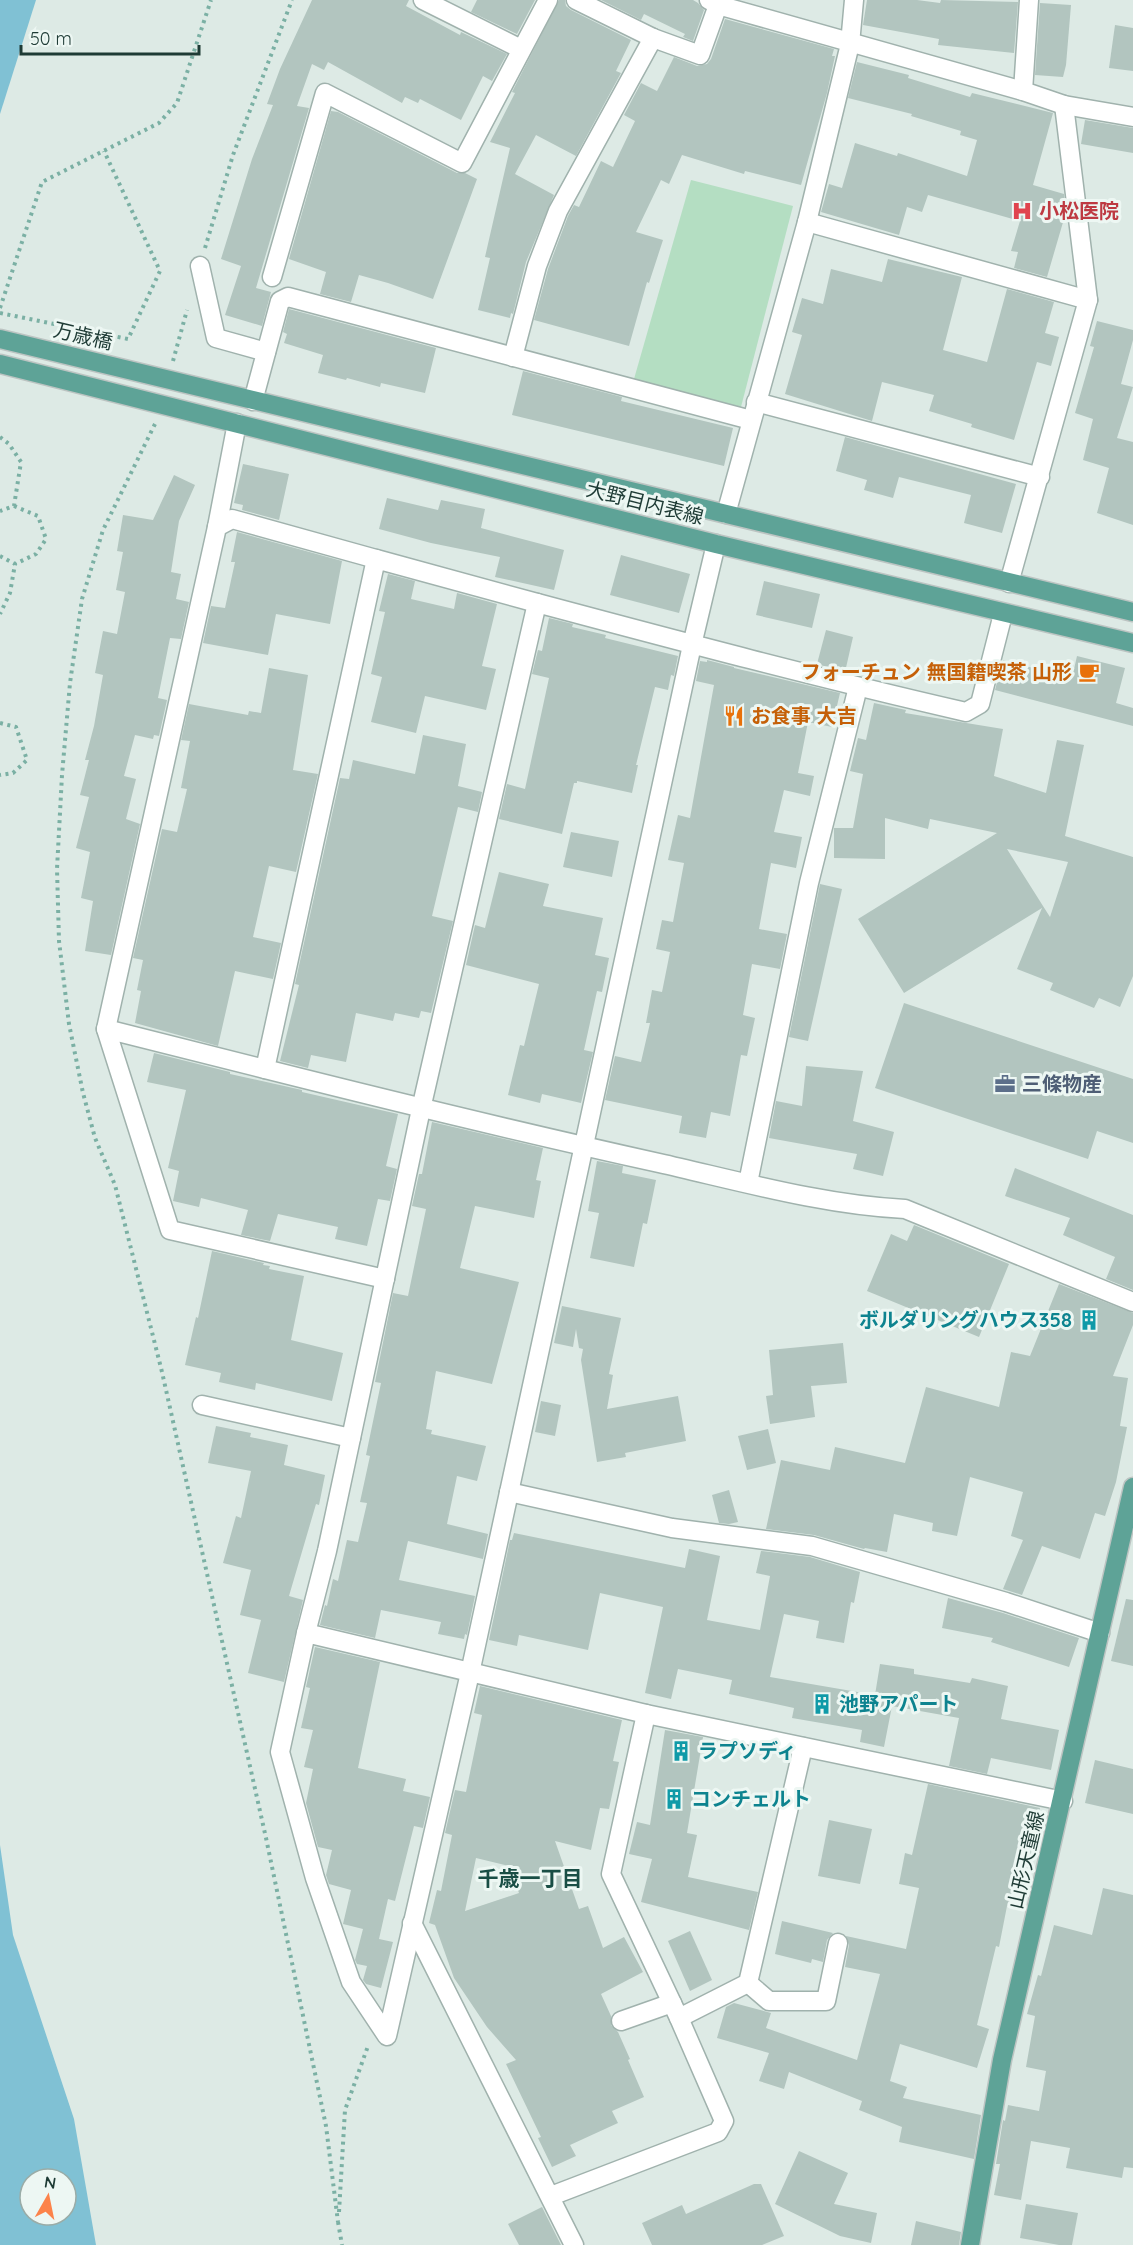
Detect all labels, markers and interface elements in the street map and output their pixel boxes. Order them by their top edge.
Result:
scale bar [21,18,200,56]
text: 50 m [30,27,72,50]
place label: 小松医院 [1039,198,1119,223]
hospital icon: 小松医院 [1010,199,1034,223]
street label: 万歳橋 [51,317,115,354]
street label: 大野目内表線 [584,476,706,529]
place label: フォーチュン 無国籍喫茶 山形 [801,659,1072,684]
cafe icon: フォーチュン 無国籍喫茶 山形 [1077,660,1101,684]
place label: お食事 大吉 [751,703,857,728]
restaurant icon: お食事 大吉 [722,704,746,728]
place label: 三條物産 [1022,1071,1102,1096]
office icon: 三條物産 [993,1072,1017,1096]
place label: ボルダリングハウス358 [859,1307,1072,1332]
building icon: ボルダリングハウス358 [1077,1308,1101,1332]
place label: 池野アパート [839,1691,959,1716]
building icon: 池野アパート [810,1692,834,1716]
place label: ラプソディ [698,1738,797,1763]
building icon: ラプソディ [669,1739,693,1763]
place label: コンチェルト [691,1786,811,1811]
building icon: コンチェルト [662,1787,686,1811]
street label: 山形天童線 [1002,1808,1049,1911]
district label: 千歳一丁目 [478,1865,583,1891]
north arrow [18,2167,78,2227]
text: N [43,2171,58,2193]

